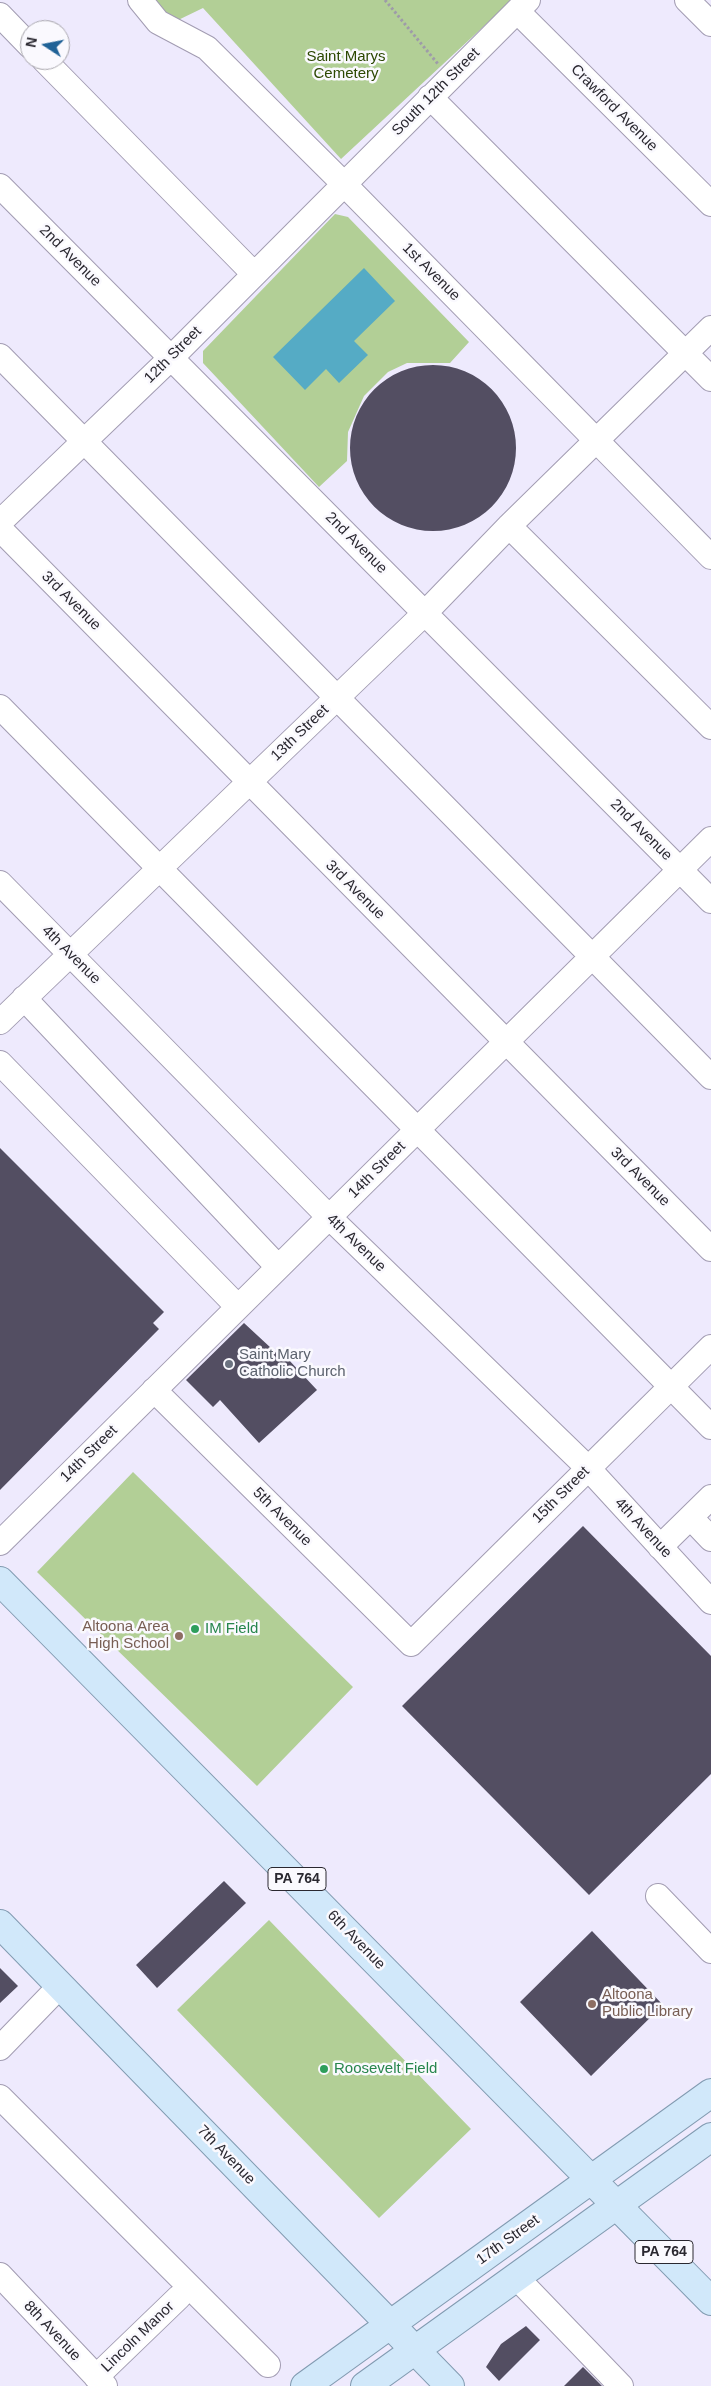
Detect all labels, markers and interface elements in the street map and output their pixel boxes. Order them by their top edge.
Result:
north arrow [20,20,70,70]
text: N [22,36,40,49]
street label: South 12th Street [388,44,484,140]
park label: Saint Marys Cemetery [306,48,386,83]
street label: Crawford Avenue [567,61,661,155]
street label: 2nd Avenue [35,221,105,291]
street label: 1st Avenue [398,239,464,305]
street label: 12th Street [141,323,205,387]
street label: 2nd Avenue [321,508,391,578]
street label: 3rd Avenue [38,568,104,634]
street label: 13th Street [267,701,333,765]
street label: 2nd Avenue [606,795,676,865]
street label: 3rd Avenue [322,857,388,923]
street label: 4th Avenue [38,922,104,988]
street label: 14th Street [345,1138,409,1202]
street label: 3rd Avenue [607,1144,673,1210]
street label: 4th Avenue [323,1210,389,1276]
place label: Saint Mary Catholic Church [239,1346,346,1381]
marker: Saint Mary Catholic Church [223,1358,235,1370]
street label: 14th Street [57,1422,121,1486]
street label: 15th Street [529,1463,593,1527]
street label: 5th Avenue [249,1484,315,1550]
street label: 4th Avenue [611,1494,675,1562]
place label: Altoona Area High School [82,1618,169,1653]
place label: IM Field [205,1620,258,1638]
marker: IM Field [189,1623,201,1635]
marker: Altoona Area High School [173,1630,185,1642]
road number: PA 764 [268,1868,326,1890]
street label: 6th Avenue [323,1907,389,1973]
place label: Altoona Public Library [602,1986,693,2021]
marker: Altoona Public Library [586,1998,598,2010]
place label: Roosevelt Field [334,2060,437,2078]
marker: Roosevelt Field [318,2063,330,2075]
street label: 7th Avenue [193,2122,259,2188]
street label: 17th Street [473,2211,543,2269]
road number: PA 764 [635,2240,693,2264]
street label: 8th Avenue [20,2297,84,2365]
street label: Lincoln Manor [98,2298,178,2376]

